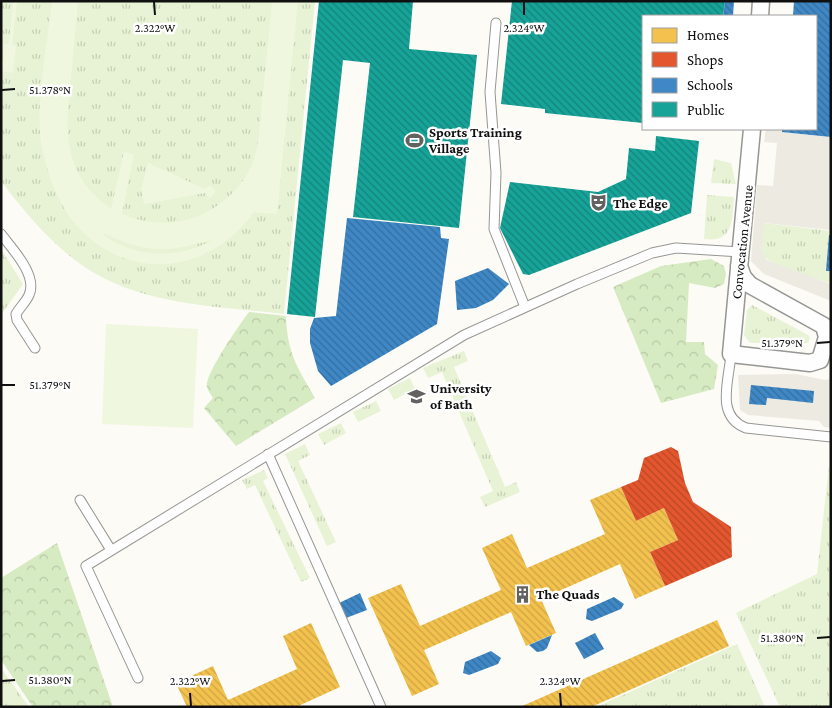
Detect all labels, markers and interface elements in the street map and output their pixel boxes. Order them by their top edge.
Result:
legend [642,15,817,130]
text: 2.322°W [135,21,175,35]
text: 2.324°W [503,21,545,35]
text: Homes [687,27,729,43]
text: Shops [687,52,723,69]
text: Schools [687,77,733,93]
text: 51.378°N [29,83,71,97]
text: Public [687,102,725,118]
place label: Sports Training Village [428,124,522,156]
sports icon: Sports Training Village [405,130,425,150]
street label: Convocation Avenue [728,184,756,300]
theatre icon: The Edge [589,193,609,213]
place label: The Edge [613,195,668,211]
text: 51.379°N [761,336,803,350]
text: 51.379°N [29,378,71,392]
place label: University of Bath [430,380,492,412]
school or university icon: University of Bath [406,386,426,406]
building icon: The Quads [512,584,532,604]
place label: The Quads [536,586,600,602]
text: 51.380°N [760,631,804,645]
text: 51.380°N [28,673,72,687]
text: 2.322°W [170,674,210,688]
text: 2.324°W [539,674,581,688]

